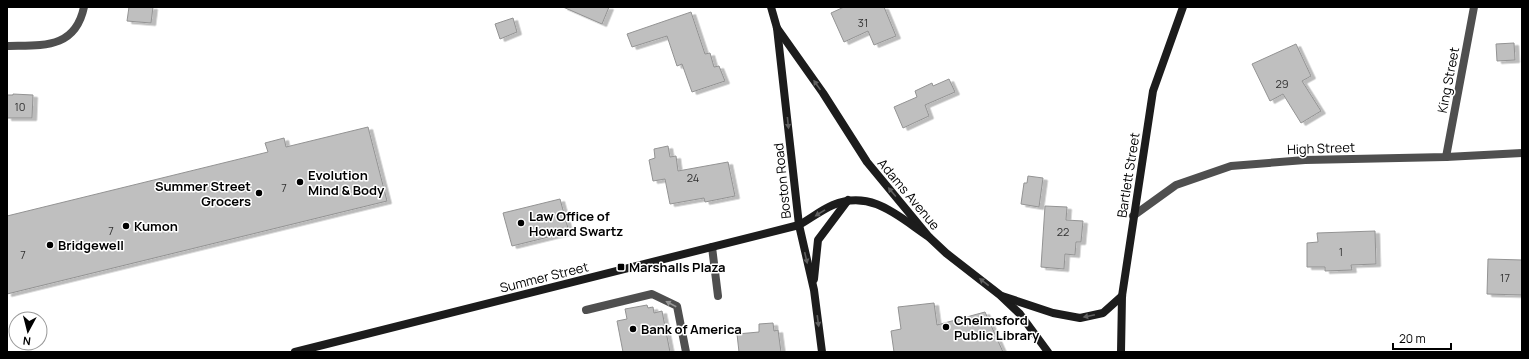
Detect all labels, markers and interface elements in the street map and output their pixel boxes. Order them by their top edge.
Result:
house number: 31 [858,15,868,30]
street label: King Street [1433,45,1463,115]
house number: 29 [1275,76,1289,91]
one-way arrow [813,80,821,91]
house number: 10 [14,99,26,114]
one-way arrow [785,117,791,129]
street label: Bartlett Street [1112,131,1144,219]
street label: High Street [1287,138,1355,158]
street label: Boston Road [769,142,795,220]
street label: Adams Avenue [874,154,944,234]
place label: Evolution Mind & Body [308,166,385,199]
house number: 24 [687,170,699,185]
place label: Summer Street Grocers [155,177,251,210]
marker: Evolution Mind & Body [295,177,305,187]
house number: 7 [281,180,287,195]
one-way arrow [887,187,896,197]
marker: Summer Street Grocers [254,188,264,198]
place label: Law Office of Howard Swartz [529,207,623,240]
one-way arrow [814,209,826,216]
place label: Kumon [134,217,178,235]
marker: Law Office of Howard Swartz [516,218,526,228]
marker: Kumon [121,221,131,231]
house number: 7 [108,223,114,238]
house number: 22 [1057,224,1069,239]
place label: Bridgewell [58,236,124,254]
marker: Bridgewell [45,240,55,250]
house number: 1 [1339,244,1343,259]
house number: 7 [20,247,26,262]
one-way arrow [804,252,810,264]
street label: Summer Street [498,257,590,297]
place label: Marshalls Plaza [629,258,726,276]
marker: Marshalls Plaza [616,262,626,272]
house number: 17 [1500,270,1510,285]
one-way arrow [979,278,990,287]
one-way arrow [665,300,677,307]
north arrow [8,311,48,351]
place label: Chelmsford Public Library [954,311,1040,344]
one-way arrow [1083,313,1095,319]
one-way arrow [815,315,821,327]
place label: Bank of America [641,320,742,338]
marker: Chelmsford Public Library [941,322,951,332]
marker: Bank of America [628,324,638,334]
scale bar [1393,325,1451,351]
text: 20 m [1399,330,1426,347]
text: N [22,333,32,349]

